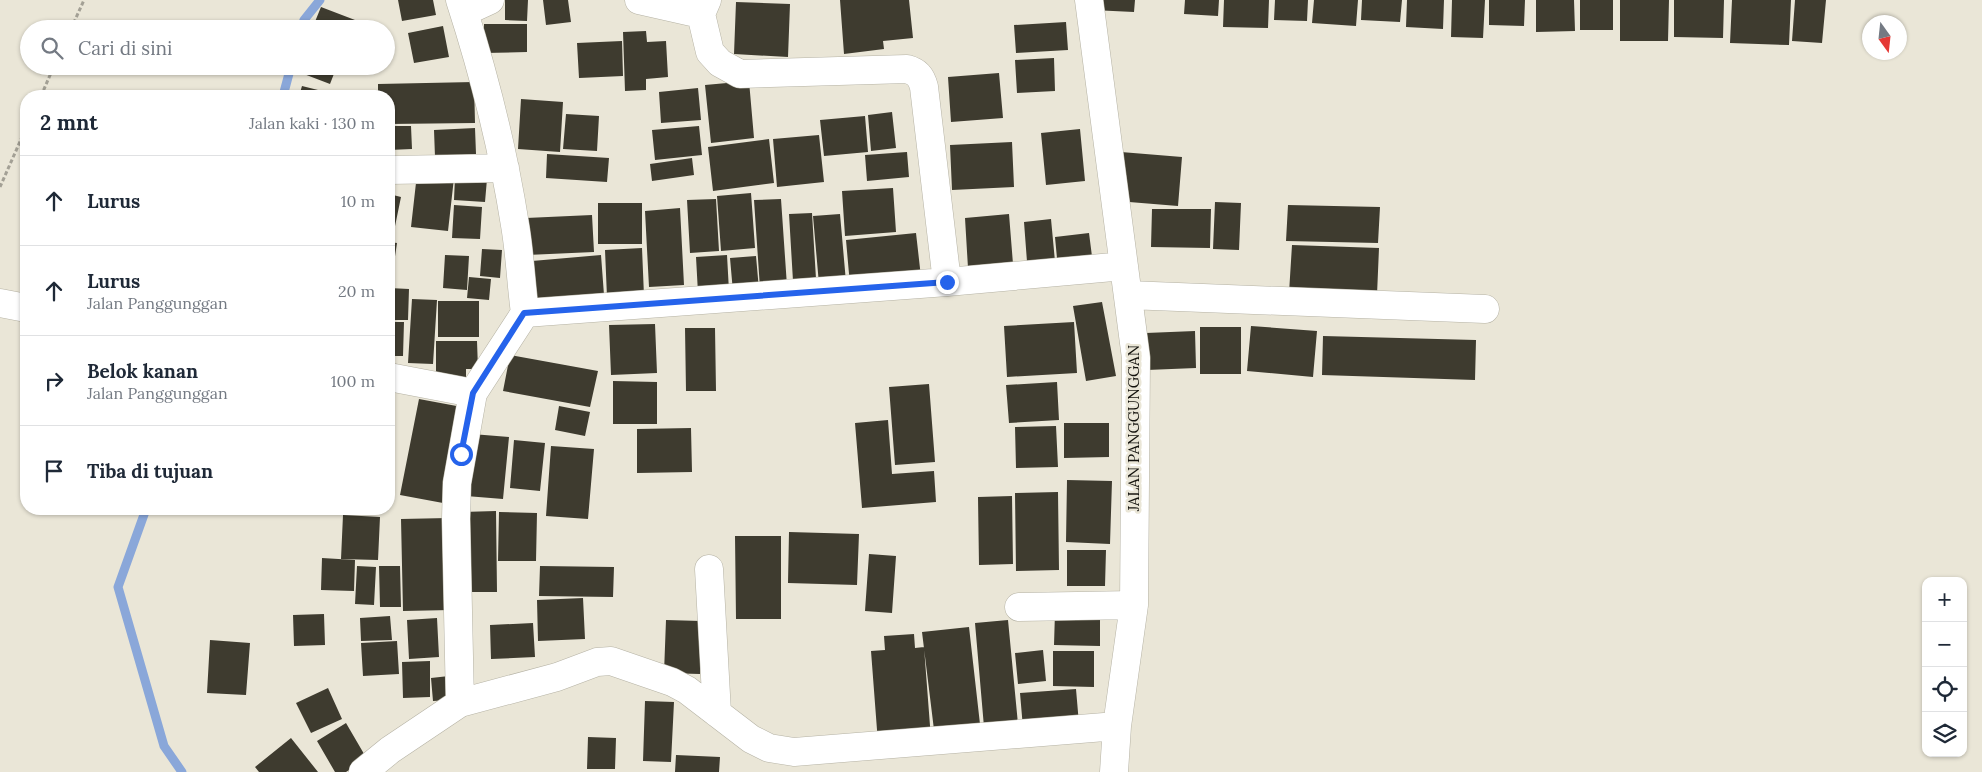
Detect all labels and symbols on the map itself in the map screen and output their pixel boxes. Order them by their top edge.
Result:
north arrow [1862,15,1907,60]
route end [936,271,959,294]
street label: JALAN PANGGUNGGAN [1124,345,1143,512]
route start [450,443,473,466]

